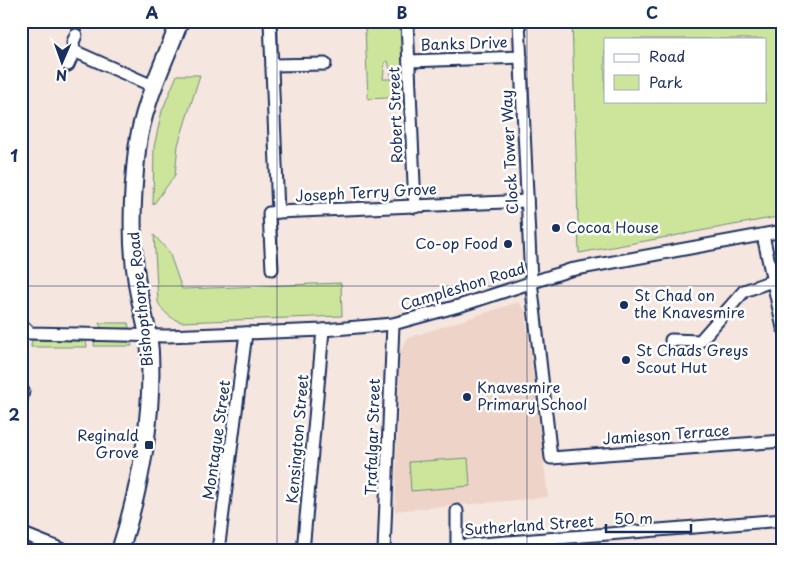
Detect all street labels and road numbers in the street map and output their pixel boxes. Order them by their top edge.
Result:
street label: Banks Drive [420,29,508,56]
street label: Robert Street [381,66,408,164]
street label: Clock Tower Way [494,89,523,215]
street label: Joseph Terry Grove [295,176,437,207]
street label: Bishopthorpe Road [121,230,158,368]
street label: Campleshon Road [397,256,528,316]
street label: Kensington Street [279,373,314,504]
street label: Trafalgar Street [358,378,385,496]
street label: Montague Street [196,379,235,501]
street label: Jamieson Terrace [602,418,730,449]
street label: Sutherland Street [463,509,595,541]

